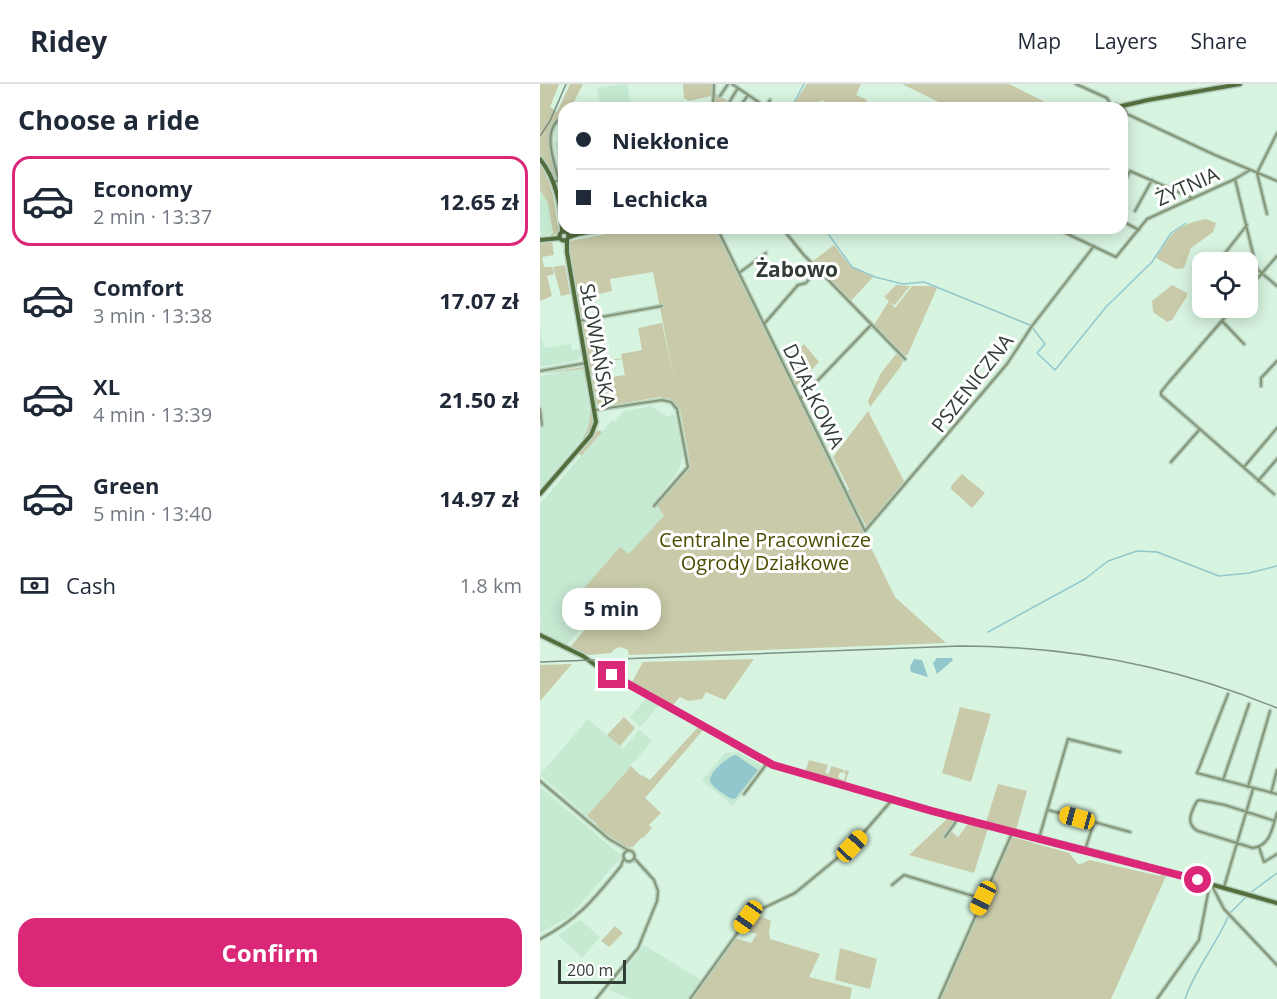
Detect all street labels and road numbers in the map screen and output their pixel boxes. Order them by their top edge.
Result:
street label: ŻYTNIA [1151,160,1223,212]
street label: SŁOWIAŃSKA [574,281,622,409]
street label: PSZENICZNA [925,328,1019,438]
street label: DZIAŁKOWA [777,339,851,453]

